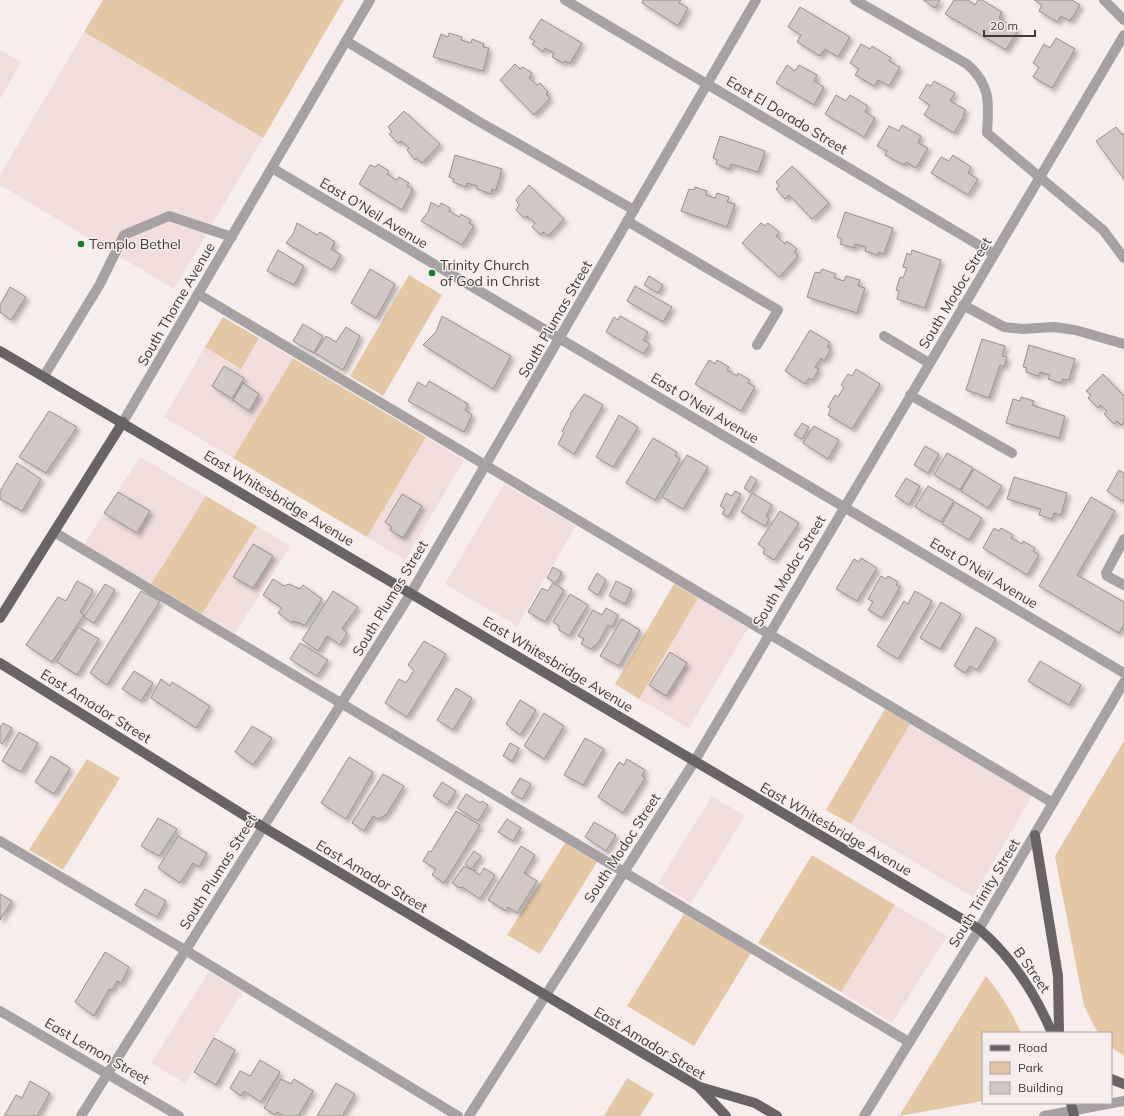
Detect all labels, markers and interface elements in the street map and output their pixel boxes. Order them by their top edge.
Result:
scale bar [984,12,1035,38]
text: 20 m [990,18,1018,33]
street label: East El Dorado Street [723,72,851,158]
street label: East O'Neil Avenue [317,174,431,252]
street label: South Modoc Street [915,234,996,352]
place label: Templo Bethel [89,235,181,253]
marker: Templo Bethel [76,239,86,249]
street label: South Thorne Avenue [133,239,219,369]
place label: Trinity Church of God in Christ [440,256,540,290]
street label: South Plumas Street [514,257,596,381]
marker: Trinity Church of God in Christ [427,268,437,278]
street label: East O'Neil Avenue [648,369,762,447]
street label: East Whitesbridge Avenue [201,446,357,550]
street label: South Modoc Street [749,512,830,630]
street label: East O'Neil Avenue [927,534,1041,612]
street label: South Plumas Street [348,537,432,659]
street label: East Whitesbridge Avenue [480,612,636,716]
street label: East Amador Street [37,665,155,747]
street label: East Whitesbridge Avenue [757,778,915,880]
street label: South Modoc Street [580,790,664,906]
street label: South Plumas Street [175,811,261,933]
street label: South Trinity Street [944,835,1024,951]
street label: East Amador Street [313,836,431,916]
street label: B Street [1010,944,1054,996]
street label: East Amador Street [591,1003,709,1083]
street label: East Lemon Street [41,1014,153,1088]
legend [982,1032,1112,1104]
text: Road [1018,1040,1047,1055]
text: Park [1018,1060,1044,1075]
text: Building [1018,1080,1063,1095]

